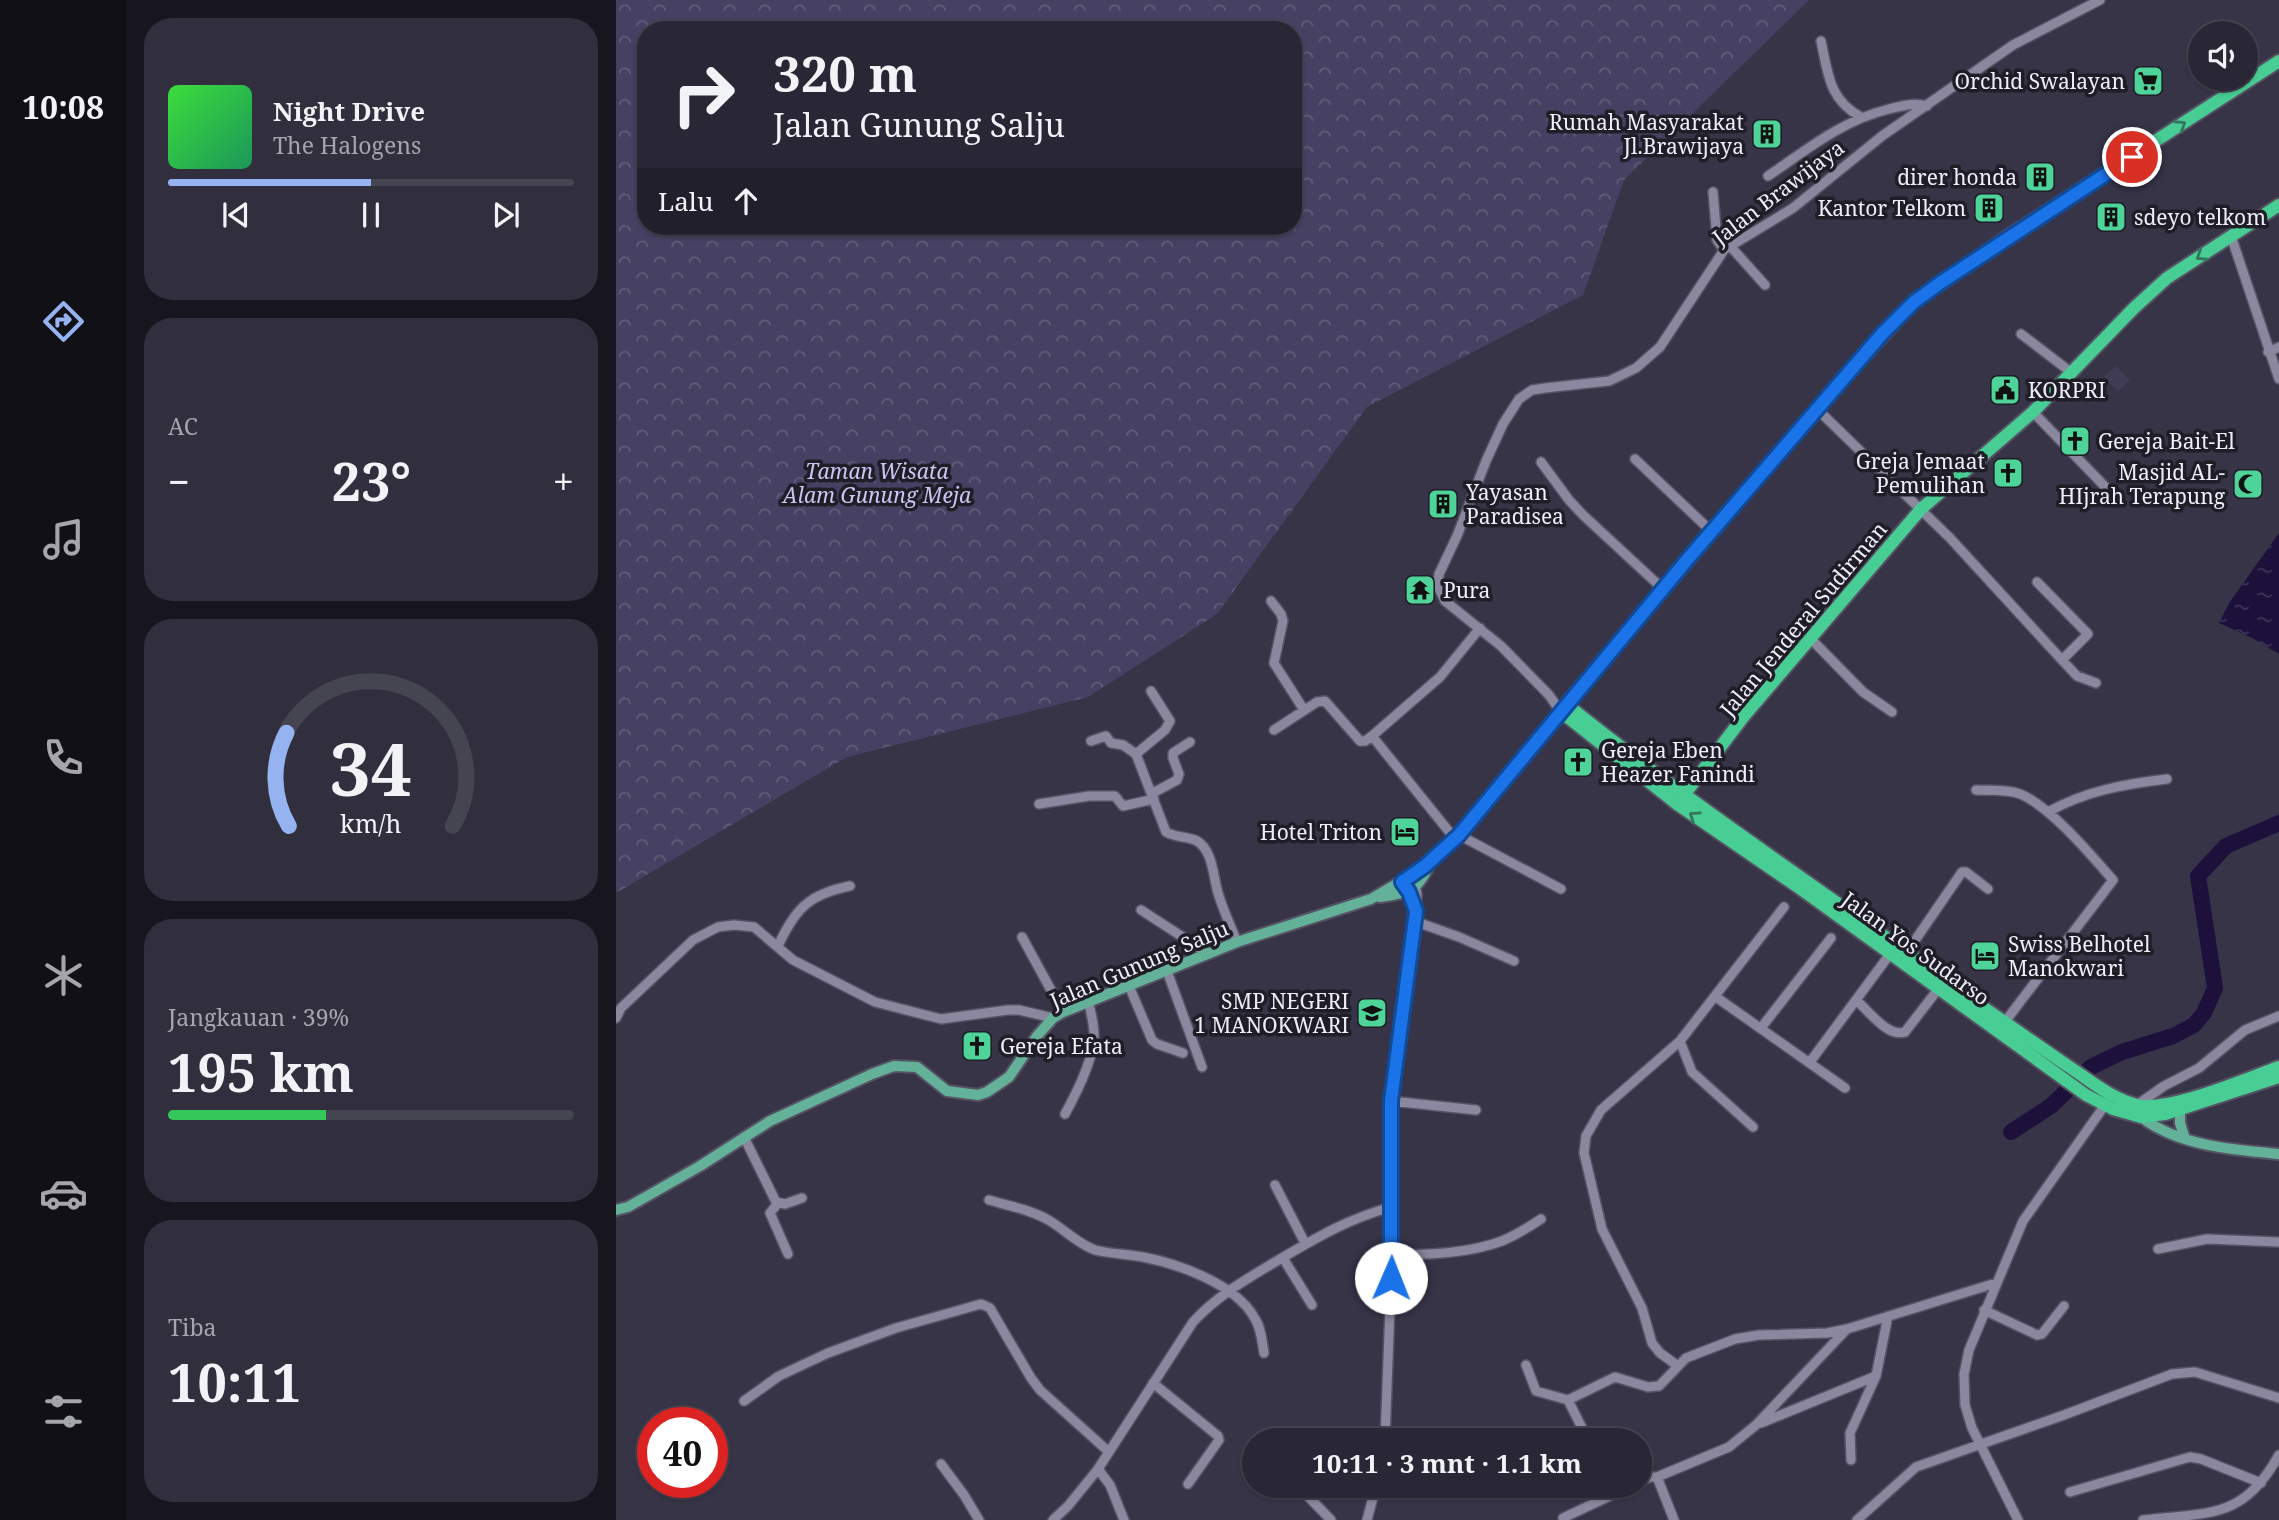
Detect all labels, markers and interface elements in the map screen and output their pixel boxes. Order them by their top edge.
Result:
map controls [2188,21,2258,91]
button: sound [2188,21,2258,91]
text: 320 m [773,40,917,106]
icon: right [658,49,749,140]
supermarket icon: Orchid Swalayan [2131,64,2165,98]
place label: Orchid Swalayan [1955,67,2125,95]
text: 10:08 [22,85,104,128]
text: Night Drive [273,93,425,129]
text: Jalan Gunung Salju [773,103,1065,146]
place label: Rumah Masyarakat Jl.Brawijaya [1549,108,1744,160]
building icon: Rumah Masyarakat Jl.Brawijaya [1750,117,1784,151]
one-way arrow [2173,120,2186,133]
pin [2102,127,2162,187]
text: The Halogens [273,129,421,161]
street label: Jalan Brawijaya [1706,133,1849,251]
icon: arrive [2113,138,2151,176]
building icon: direr honda [2023,160,2057,194]
place label: direr honda [1897,163,2017,191]
icon: ahead [727,182,765,220]
text: Lalu [658,183,713,219]
building icon: Kantor Telkom [1972,191,2006,225]
place label: Kantor Telkom [1818,194,1966,222]
icon: previous [217,196,255,234]
icon: pause [352,196,390,234]
icon: next [487,196,525,234]
building icon: sdeyo telkom [2094,200,2128,234]
place label: sdeyo telkom [2134,203,2266,231]
one-way arrow [2196,248,2209,261]
icon: directions [39,297,88,346]
public building icon: KORPRI [1988,373,2022,407]
place label: KORPRI [2028,376,2106,404]
text: AC [168,410,198,442]
church icon: Gereja Bait-El [2058,424,2092,458]
place label: Gereja Bait-El [2098,427,2235,455]
text: 23° [332,445,411,516]
place label: Greja Jemaat Pemulihan [1856,447,1985,499]
text: − [168,455,190,507]
text: + [553,455,574,507]
church icon: Greja Jemaat Pemulihan [1991,456,2025,490]
park label: Taman Wisata Alam Gunung Meja [781,457,972,509]
place label: Masjid AL- HIjrah Terapung [2059,458,2226,510]
mosque icon: Masjid AL- HIjrah Terapung [2231,467,2265,501]
place label: Yayasan Paradisea [1465,478,1564,530]
building icon: Yayasan Paradisea [1426,487,1460,521]
icon: music [39,515,88,564]
street label: Jalan Jenderal Sudirman [1713,516,1893,723]
temple icon: Pura [1403,573,1437,607]
place label: Pura [1443,576,1490,604]
text: 34 [330,718,412,817]
icon: phone [39,733,88,782]
place label: Gereja Eben Heazer Fanindi [1601,736,1755,788]
church icon: Gereja Eben Heazer Fanindi [1561,745,1595,779]
text: km/h [340,806,402,840]
one-way arrow [1689,812,1702,824]
hotel icon: Hotel Triton [1388,815,1422,849]
place label: Hotel Triton [1260,818,1382,846]
street label: Jalan Yos Sudarso [1836,884,1996,1011]
street label: Jalan Gunung Salju [1044,914,1233,1015]
place label: Swiss Belhotel Manokwari [2008,930,2151,982]
hotel icon: Swiss Belhotel Manokwari [1968,939,2002,973]
icon: climate [39,951,88,1000]
place label: SMP NEGERI 1 MANOKWARI [1194,987,1349,1039]
school or university icon: SMP NEGERI 1 MANOKWARI [1355,996,1389,1030]
text: Jangkauan · 39% [168,1001,349,1033]
church icon: Gereja Efata [960,1029,994,1063]
place label: Gereja Efata [1000,1032,1123,1060]
text: 195 km [168,1036,354,1107]
icon: car [39,1169,88,1218]
position arrow [1354,1241,1428,1315]
text: Tiba [168,1311,217,1343]
text: 10:11 [168,1346,301,1417]
icon: filters [39,1387,88,1436]
speed limit sign: 40 [637,1407,728,1498]
text: 10:11 · 3 mnt · 1.1 km [1312,1445,1582,1481]

